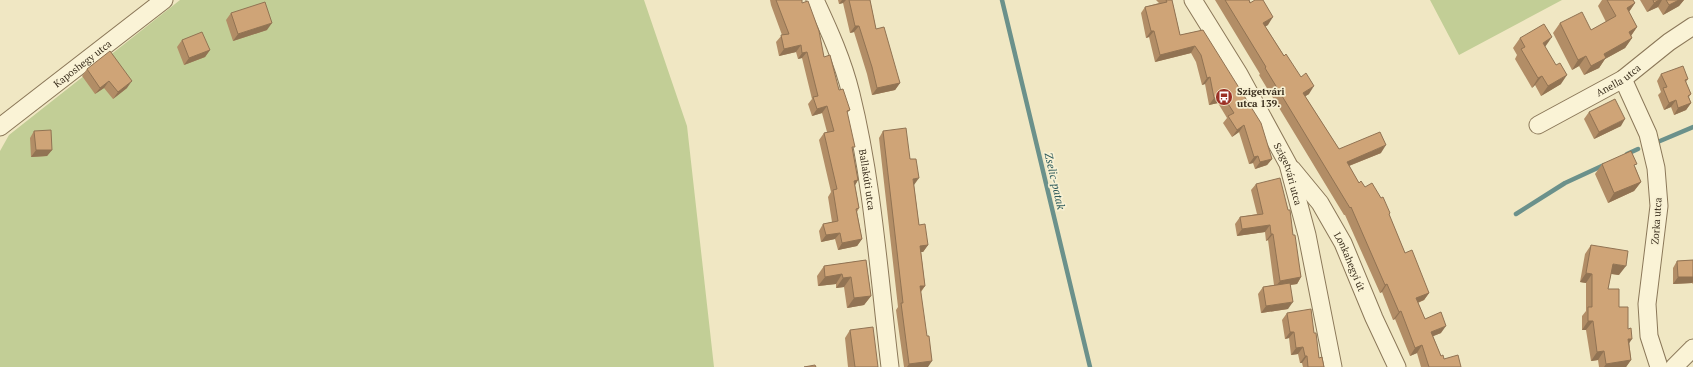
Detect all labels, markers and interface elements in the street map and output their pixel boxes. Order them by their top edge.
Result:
street label: Kaposhegy utca [51,37,114,90]
street label: Anella utca [1594,61,1643,99]
place label: Szigetvári utca 139. [1237,85,1285,110]
bus stop icon: Szigetvári utca 139. [1214,87,1234,107]
street label: Szigetvári utca [1271,140,1305,207]
street label: Ballakúti utca [856,148,878,211]
water label: Zselic-patak [1042,151,1069,212]
street label: Zorka utca [1648,197,1665,245]
street label: Lonkahegyi út [1331,230,1368,294]

